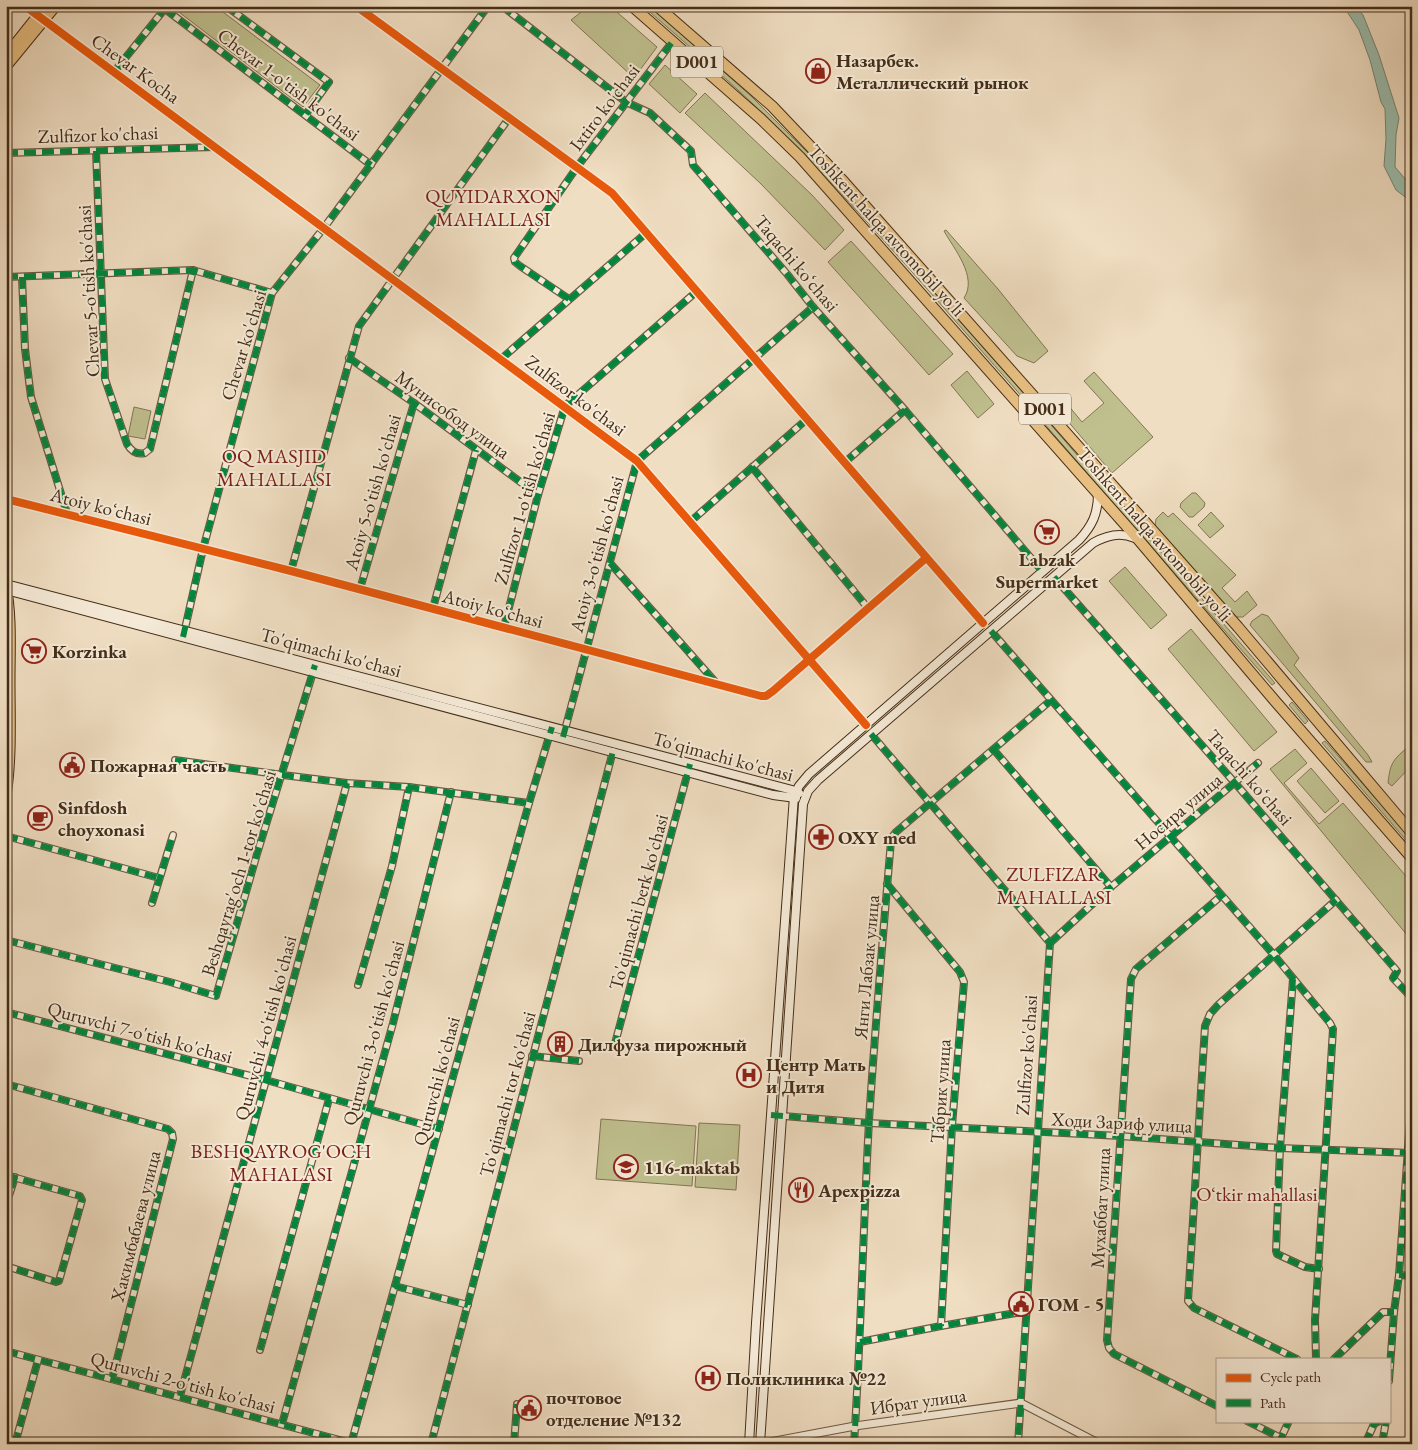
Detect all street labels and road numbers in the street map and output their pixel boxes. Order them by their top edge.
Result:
street label: Chevar 1-o'tish ko'chasi [212,23,365,146]
street label: Chevar Kocha [86,28,185,109]
road number: D001 [671,46,723,78]
street label: Ixtiro ko'chasi [563,58,646,156]
street label: Zulfizor ko'chasi [37,120,159,149]
street label: Toshkent halqa avtomobil yo'li [803,139,971,322]
street label: Chevar 5-o'tish ko'chasi [71,204,105,378]
street label: Taqachi koʻchasi [749,210,845,317]
street label: Chevar ko'chasi [215,286,272,404]
street label: Zulfizor ko'chasi [520,349,632,442]
street label: Мунисобод улица [390,364,515,465]
road number: D001 [1019,394,1071,424]
street label: Zulfizor 1-o'tish ko'chasi [488,409,561,587]
street label: Atoiy 5-o'tish ko'chasi [338,411,407,574]
street label: Toshkent halqa avtomobil yo'li [1072,442,1238,627]
street label: Atoiy 3-o'tish ko'chasi [563,473,630,636]
street label: Atoiy koʻchasi [47,482,154,531]
street label: Atoiy koʻchasi [439,583,546,634]
street label: To'qimachi ko'chasi [258,622,404,683]
street label: Taqachi koʻchasi [1201,724,1298,831]
street label: To'qimachi ko'chasi [650,726,796,787]
street label: Beshqayrag'och 1-tor ko'chasi [195,767,282,979]
street label: Носира улица [1129,767,1228,856]
street label: To'qimachi berk ko'chasi [603,811,674,993]
street label: Янги Лабзак улица [848,893,885,1041]
street label: Quruvchi 4-o'tish ko'chasi [229,933,302,1123]
street label: Quruvchi 3-o'tish ko'chasi [337,938,410,1128]
street label: Zulfizor ko'chasi [1010,994,1043,1116]
street label: Quruvchi 7-o'tish ko'chasi [45,996,235,1069]
street label: To'qimachi tor ko'chasi [473,1008,542,1180]
street label: Quruvchi ko'chasi [407,1013,466,1148]
street label: Табрик улица [924,1038,957,1144]
street label: Ходи Зариф улица [1050,1106,1194,1139]
street label: Хакимбабаева улица [104,1147,167,1305]
street label: Мухаббат улица [1085,1147,1116,1269]
street label: Quruvchi 2-o'tish ko'chasi [88,1346,278,1419]
street label: Ибрат улица [868,1382,968,1421]

